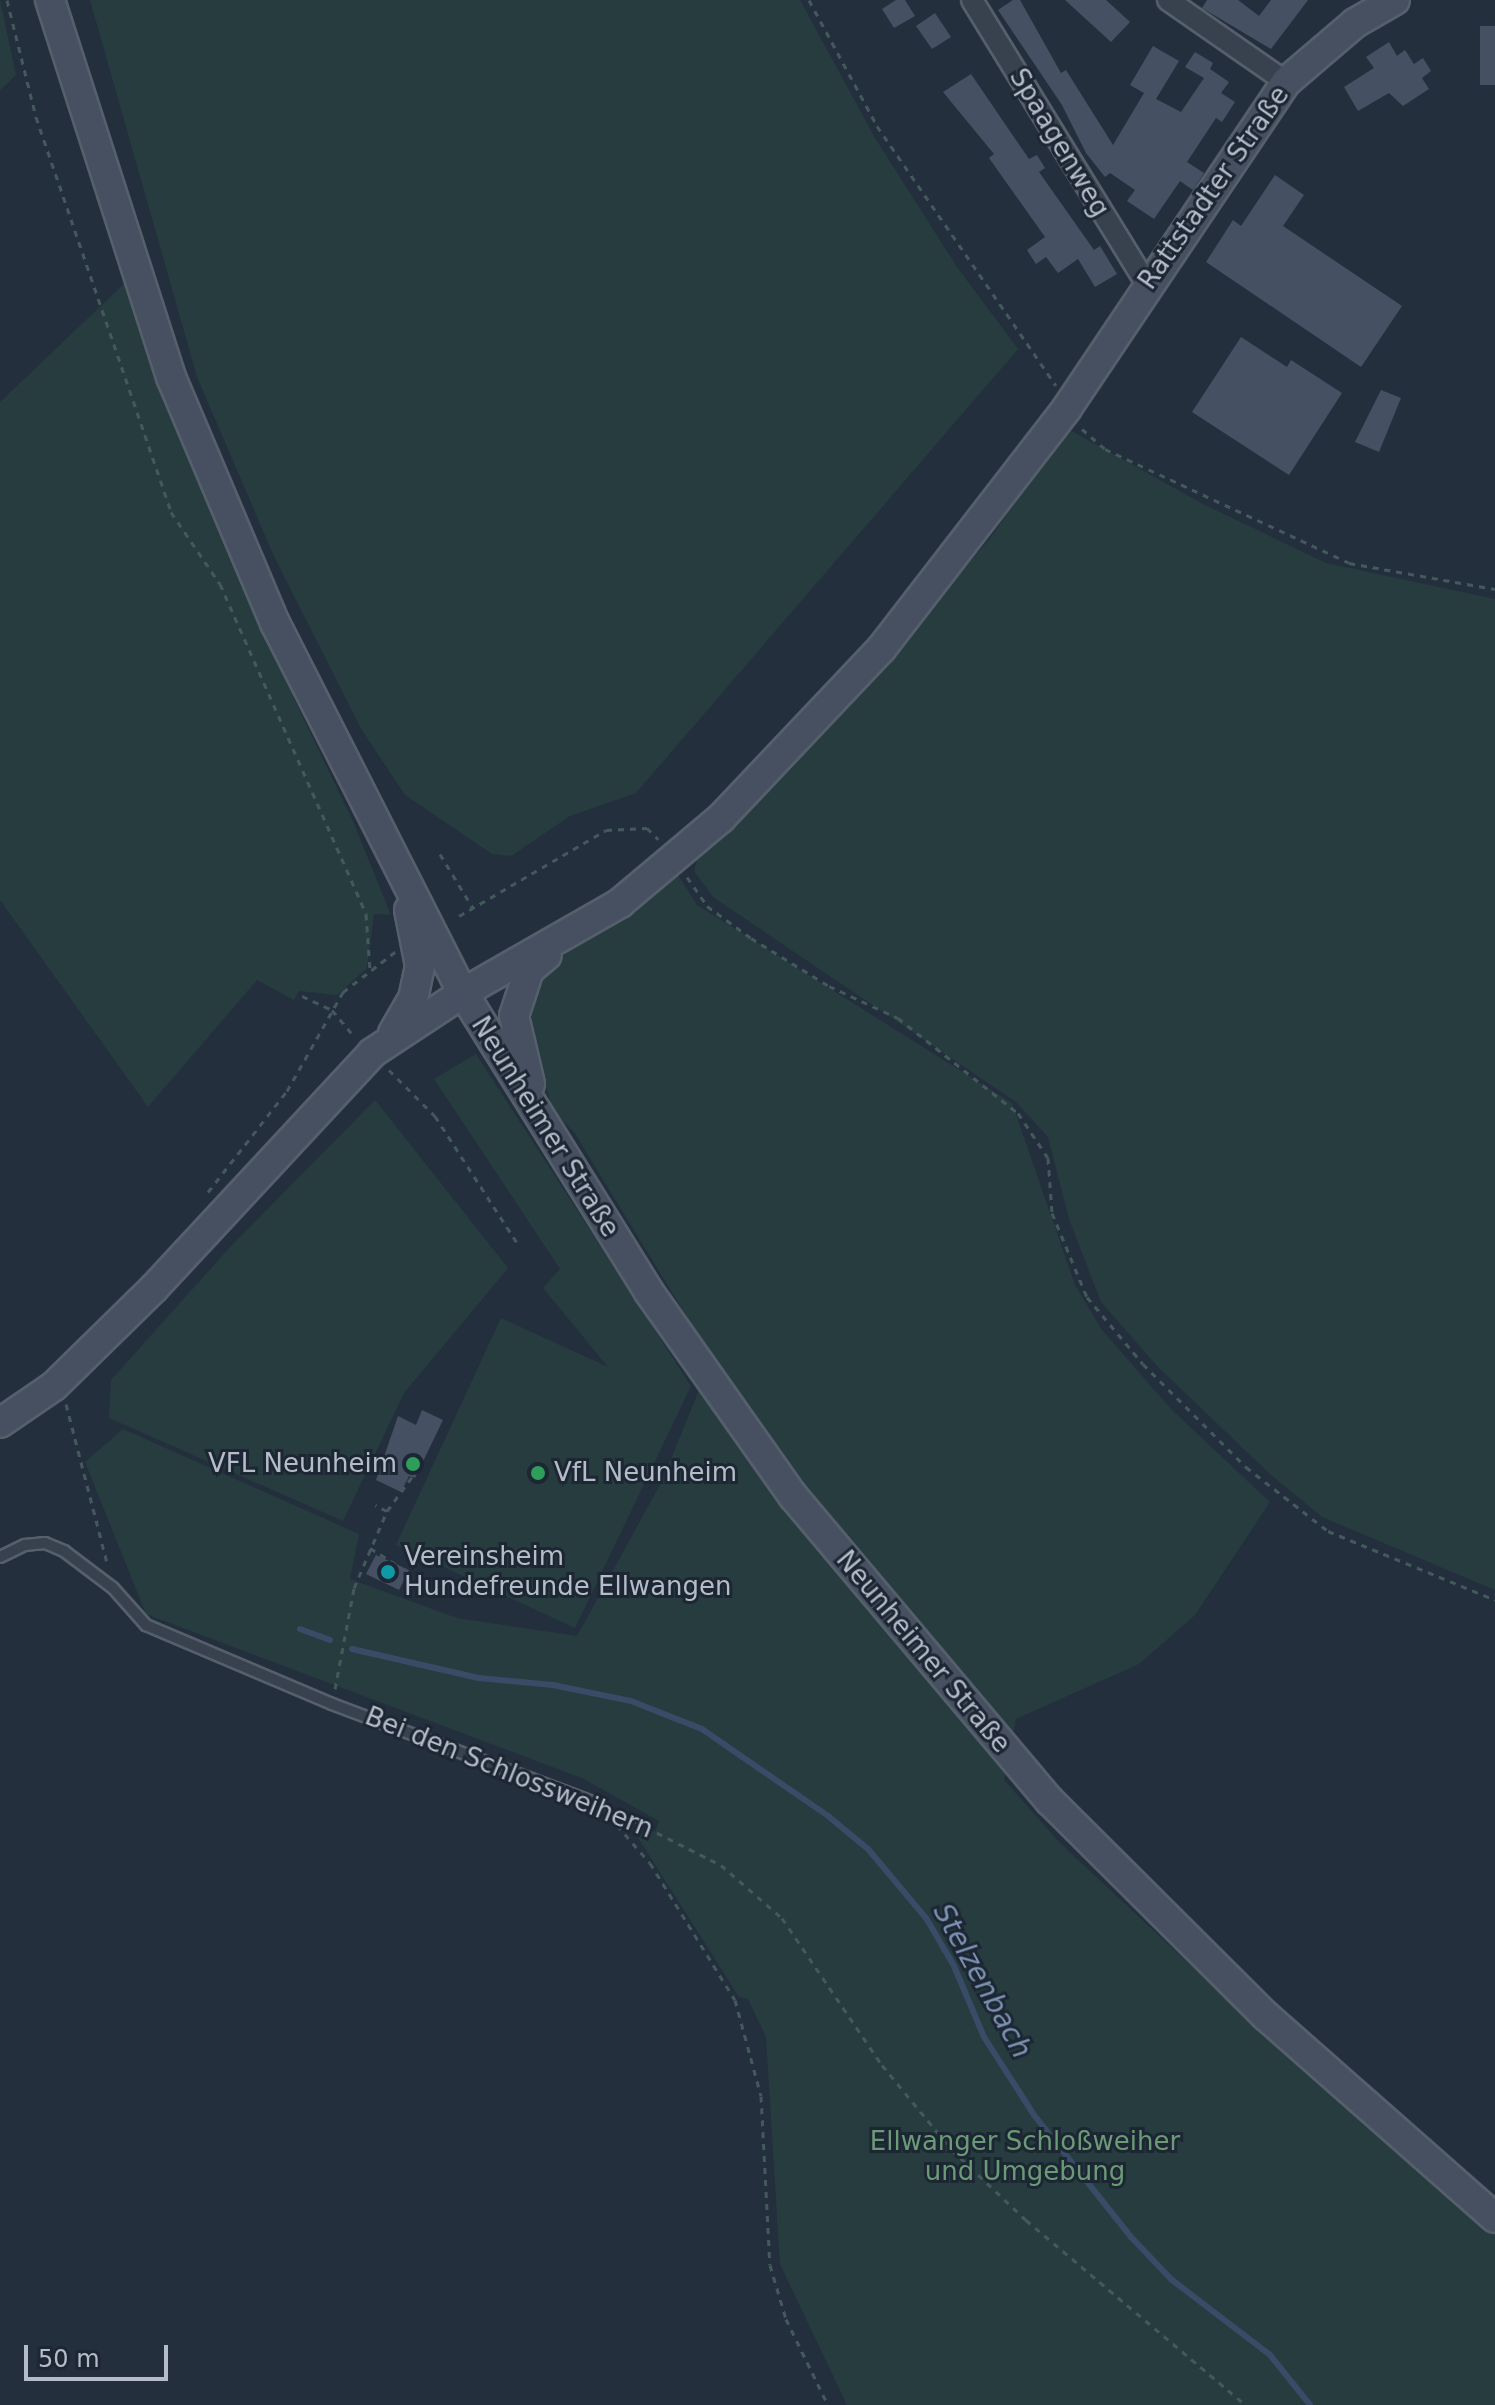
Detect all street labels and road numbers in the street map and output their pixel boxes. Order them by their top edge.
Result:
street label: Spaagenweg [1002,63,1116,223]
street label: Rattstadter Straße [1132,80,1296,296]
street label: Neunheimer Straße [464,1011,626,1243]
street label: Neunheimer Straße [829,1545,1017,1759]
street label: Bei den Schlossweihern [360,1701,658,1845]

